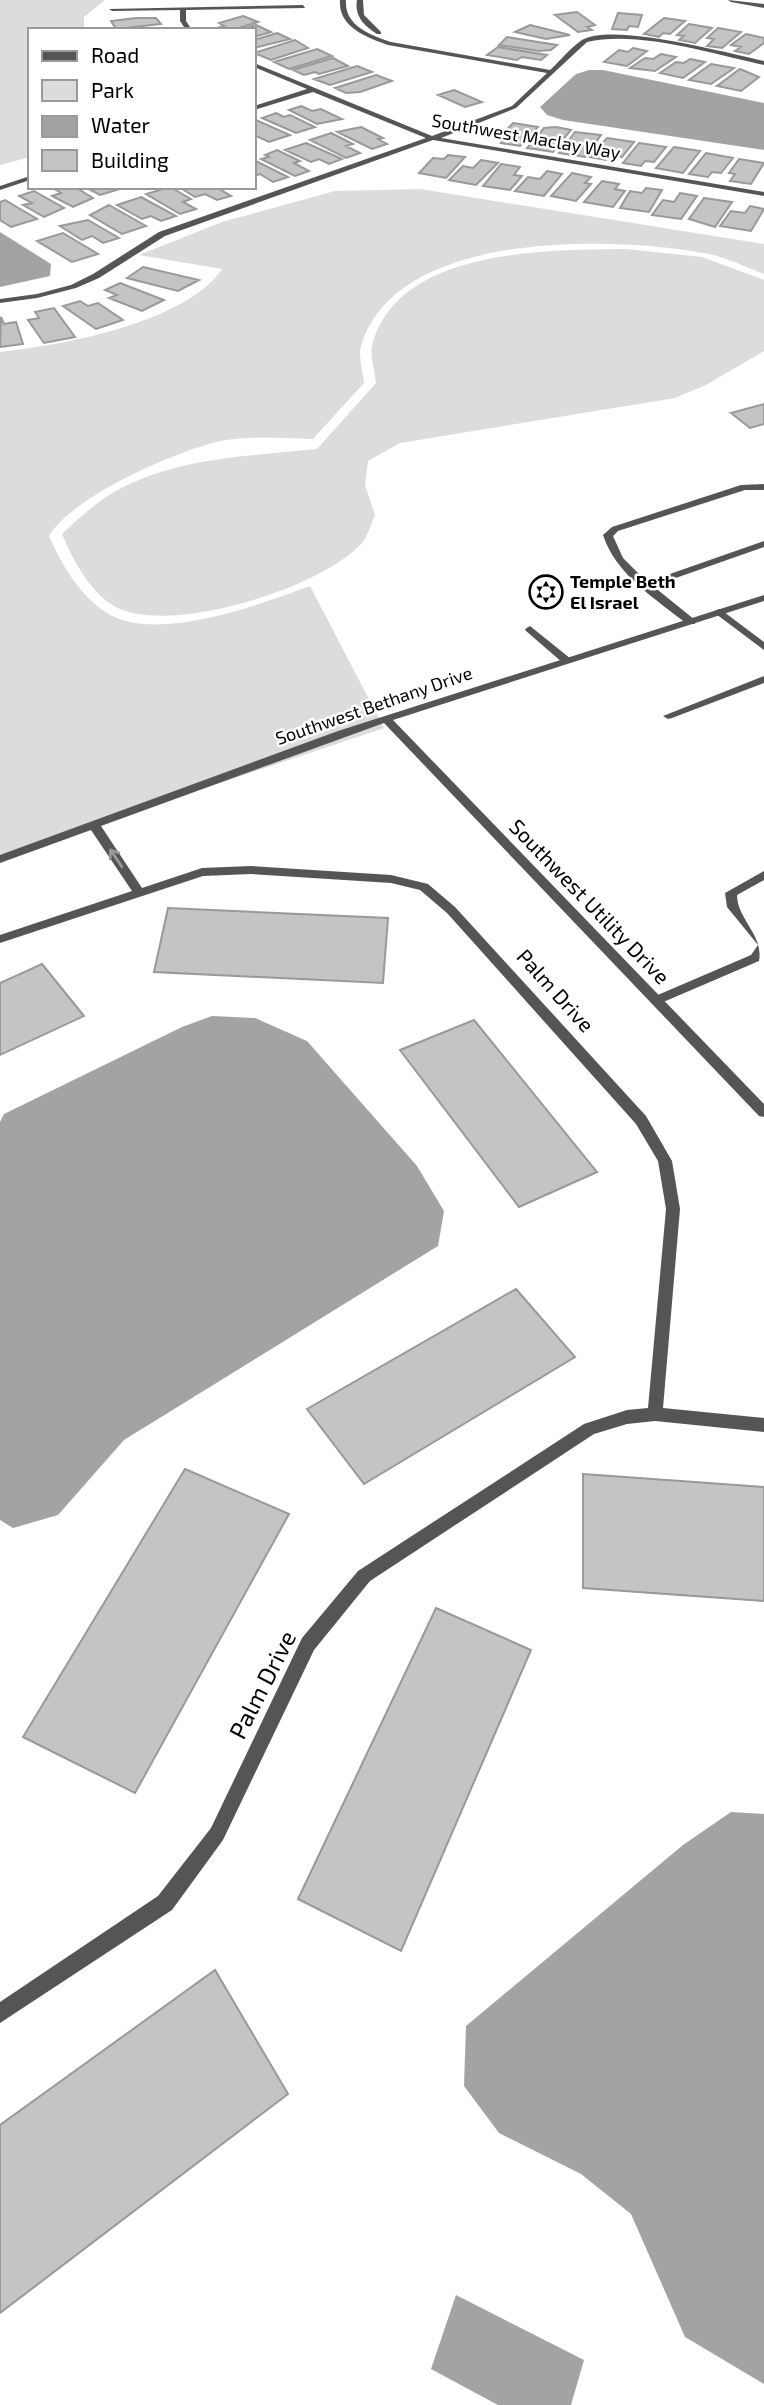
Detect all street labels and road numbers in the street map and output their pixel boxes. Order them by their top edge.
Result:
street label: Southwest Maclay Way [430,109,623,164]
street label: Southwest Bethany Drive [272,661,475,749]
street label: Southwest Utility Drive [505,813,675,989]
street label: Palm Drive [512,943,600,1037]
street label: Palm Drive [222,1625,301,1743]

